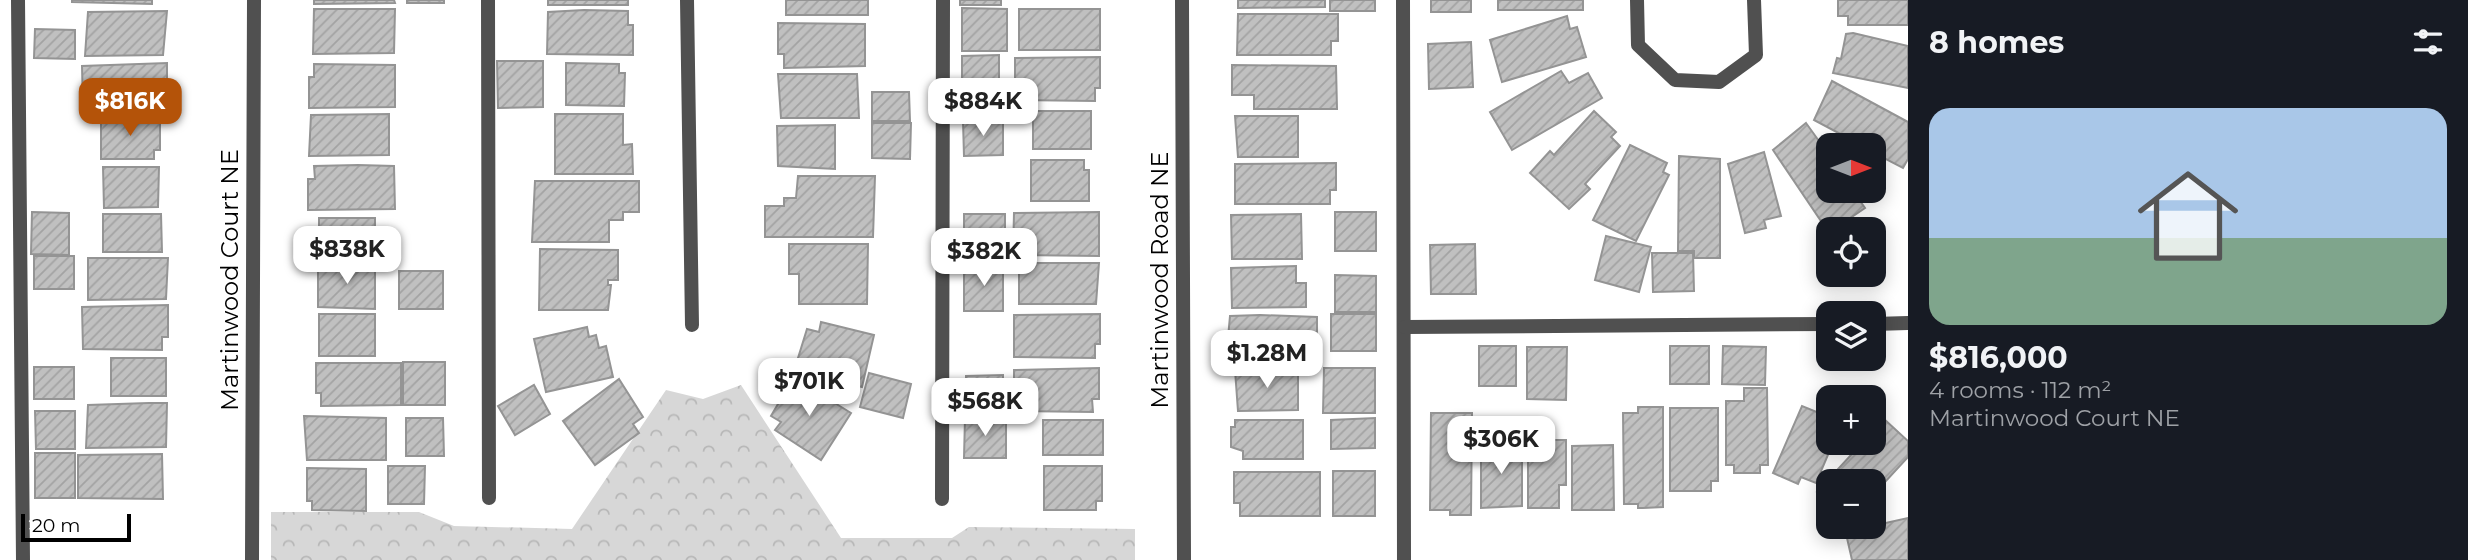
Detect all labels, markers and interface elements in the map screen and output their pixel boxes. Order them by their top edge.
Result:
icon: filters [2409,23,2447,61]
text: 8 homes [1929,24,2064,61]
pin: $816K [81,78,179,138]
pin: $884K [934,78,1032,138]
text: $816K [95,87,165,115]
text: $884K [944,87,1022,115]
north arrow [1816,133,1886,203]
map controls [1816,133,1886,539]
street label: Martinwood Court NE [215,149,244,411]
street label: Martinwood Road NE [1145,151,1174,409]
icon: home [2125,153,2251,279]
button: locate [1816,217,1886,287]
pin: $838K [298,226,396,286]
pin: $382K [935,229,1033,288]
text: $838K [309,235,385,263]
text: $382K [947,237,1021,265]
button: layers [1816,301,1886,371]
pin: $1.28M [1210,330,1324,390]
text: $1.28M [1227,339,1307,367]
text: $816,000 [1929,339,2068,376]
pin: $701K [760,358,858,418]
text: $701K [774,367,844,395]
text: 4 rooms · 112 m² [1929,376,2111,404]
pin: $568K [936,378,1034,438]
button: + [1816,385,1886,455]
text: $568K [947,387,1023,415]
text: Martinwood Court NE [1929,404,2180,432]
pin: $306K [1452,416,1550,476]
text: $306K [1463,425,1539,453]
button: − [1816,469,1886,539]
scale bar [21,511,131,543]
text: 20 m [32,514,80,537]

